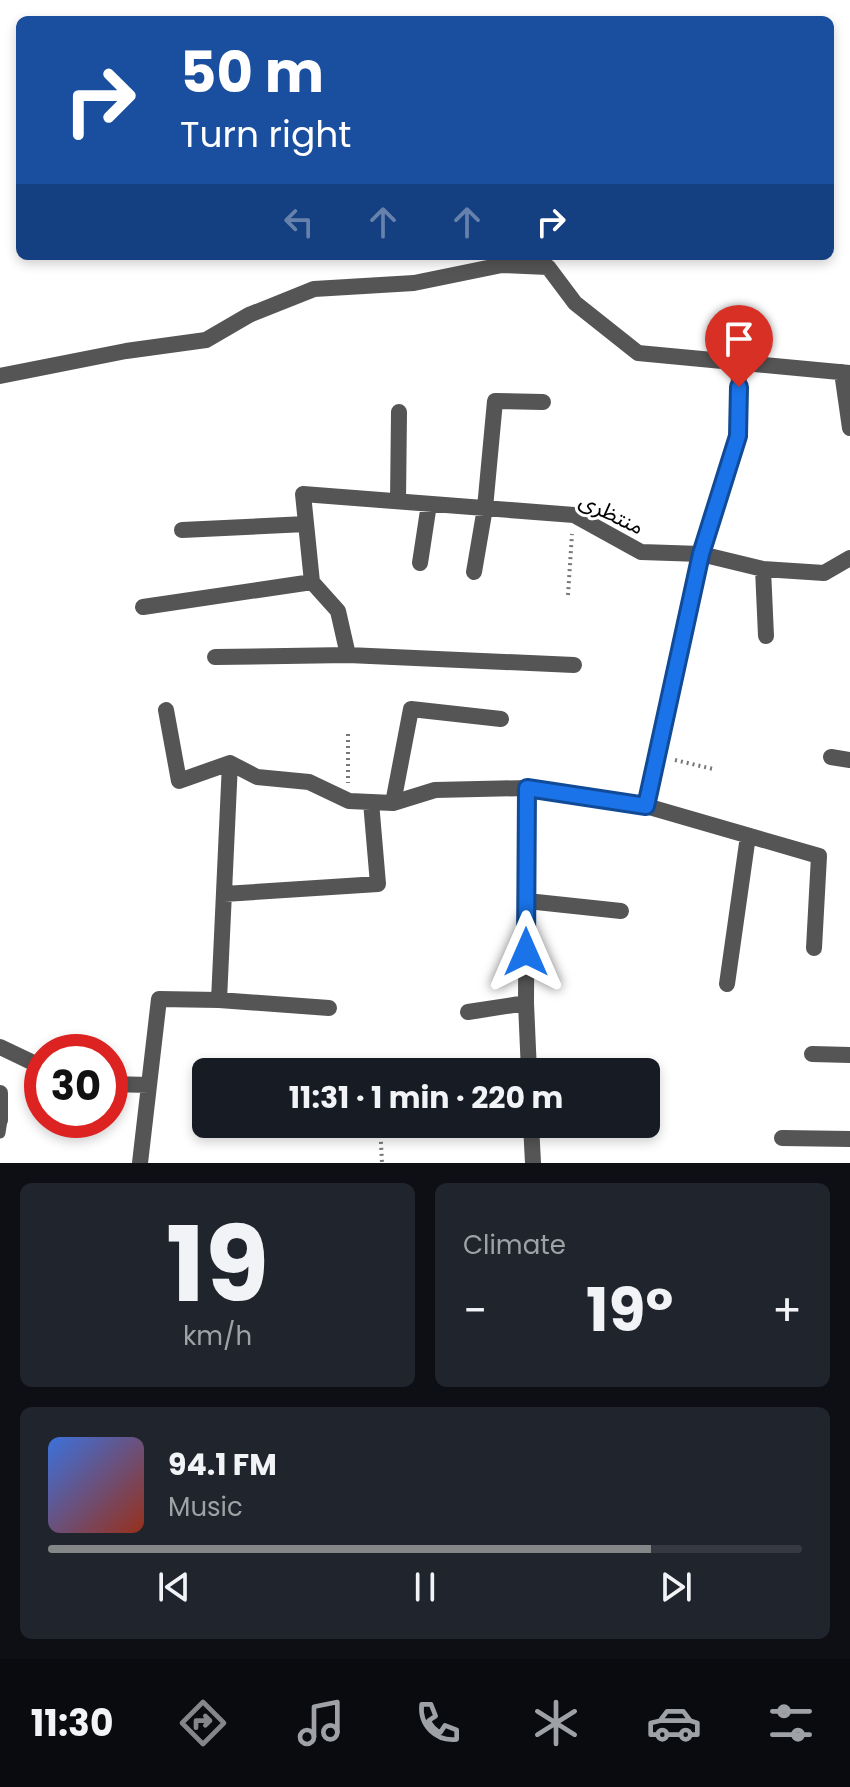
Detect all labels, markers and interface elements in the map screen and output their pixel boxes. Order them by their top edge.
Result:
text: 50 m [180,33,324,112]
icon: right [48,48,152,152]
text: Turn right [180,109,351,160]
icon: left [277,200,321,244]
icon: ahead [361,200,405,244]
icon: ahead [445,200,489,244]
icon: right [529,200,573,244]
pin [705,305,773,387]
icon: arrive [717,317,761,361]
street label: منتظری [574,485,649,542]
position arrow [484,910,568,994]
speed limit sign: 30 [24,1034,128,1138]
text: 11:31 · 1 min · 220 m [289,1076,563,1119]
text: 19 [166,1192,269,1337]
text: Climate [463,1227,566,1263]
text: 19° [586,1268,673,1352]
text: − [463,1280,487,1341]
text: + [772,1280,802,1341]
text: km/h [183,1318,252,1354]
text: 94.1 FM [168,1443,277,1486]
text: Music [168,1489,243,1525]
icon: previous [152,1565,196,1609]
icon: pause [403,1565,447,1609]
icon: next [654,1565,698,1609]
icon: directions [175,1695,231,1751]
icon: music [293,1695,349,1751]
icon: phone [410,1695,466,1751]
icon: climate [528,1695,584,1751]
icon: car [646,1695,702,1751]
icon: filters [763,1695,819,1751]
text: 11:30 [31,1698,113,1749]

